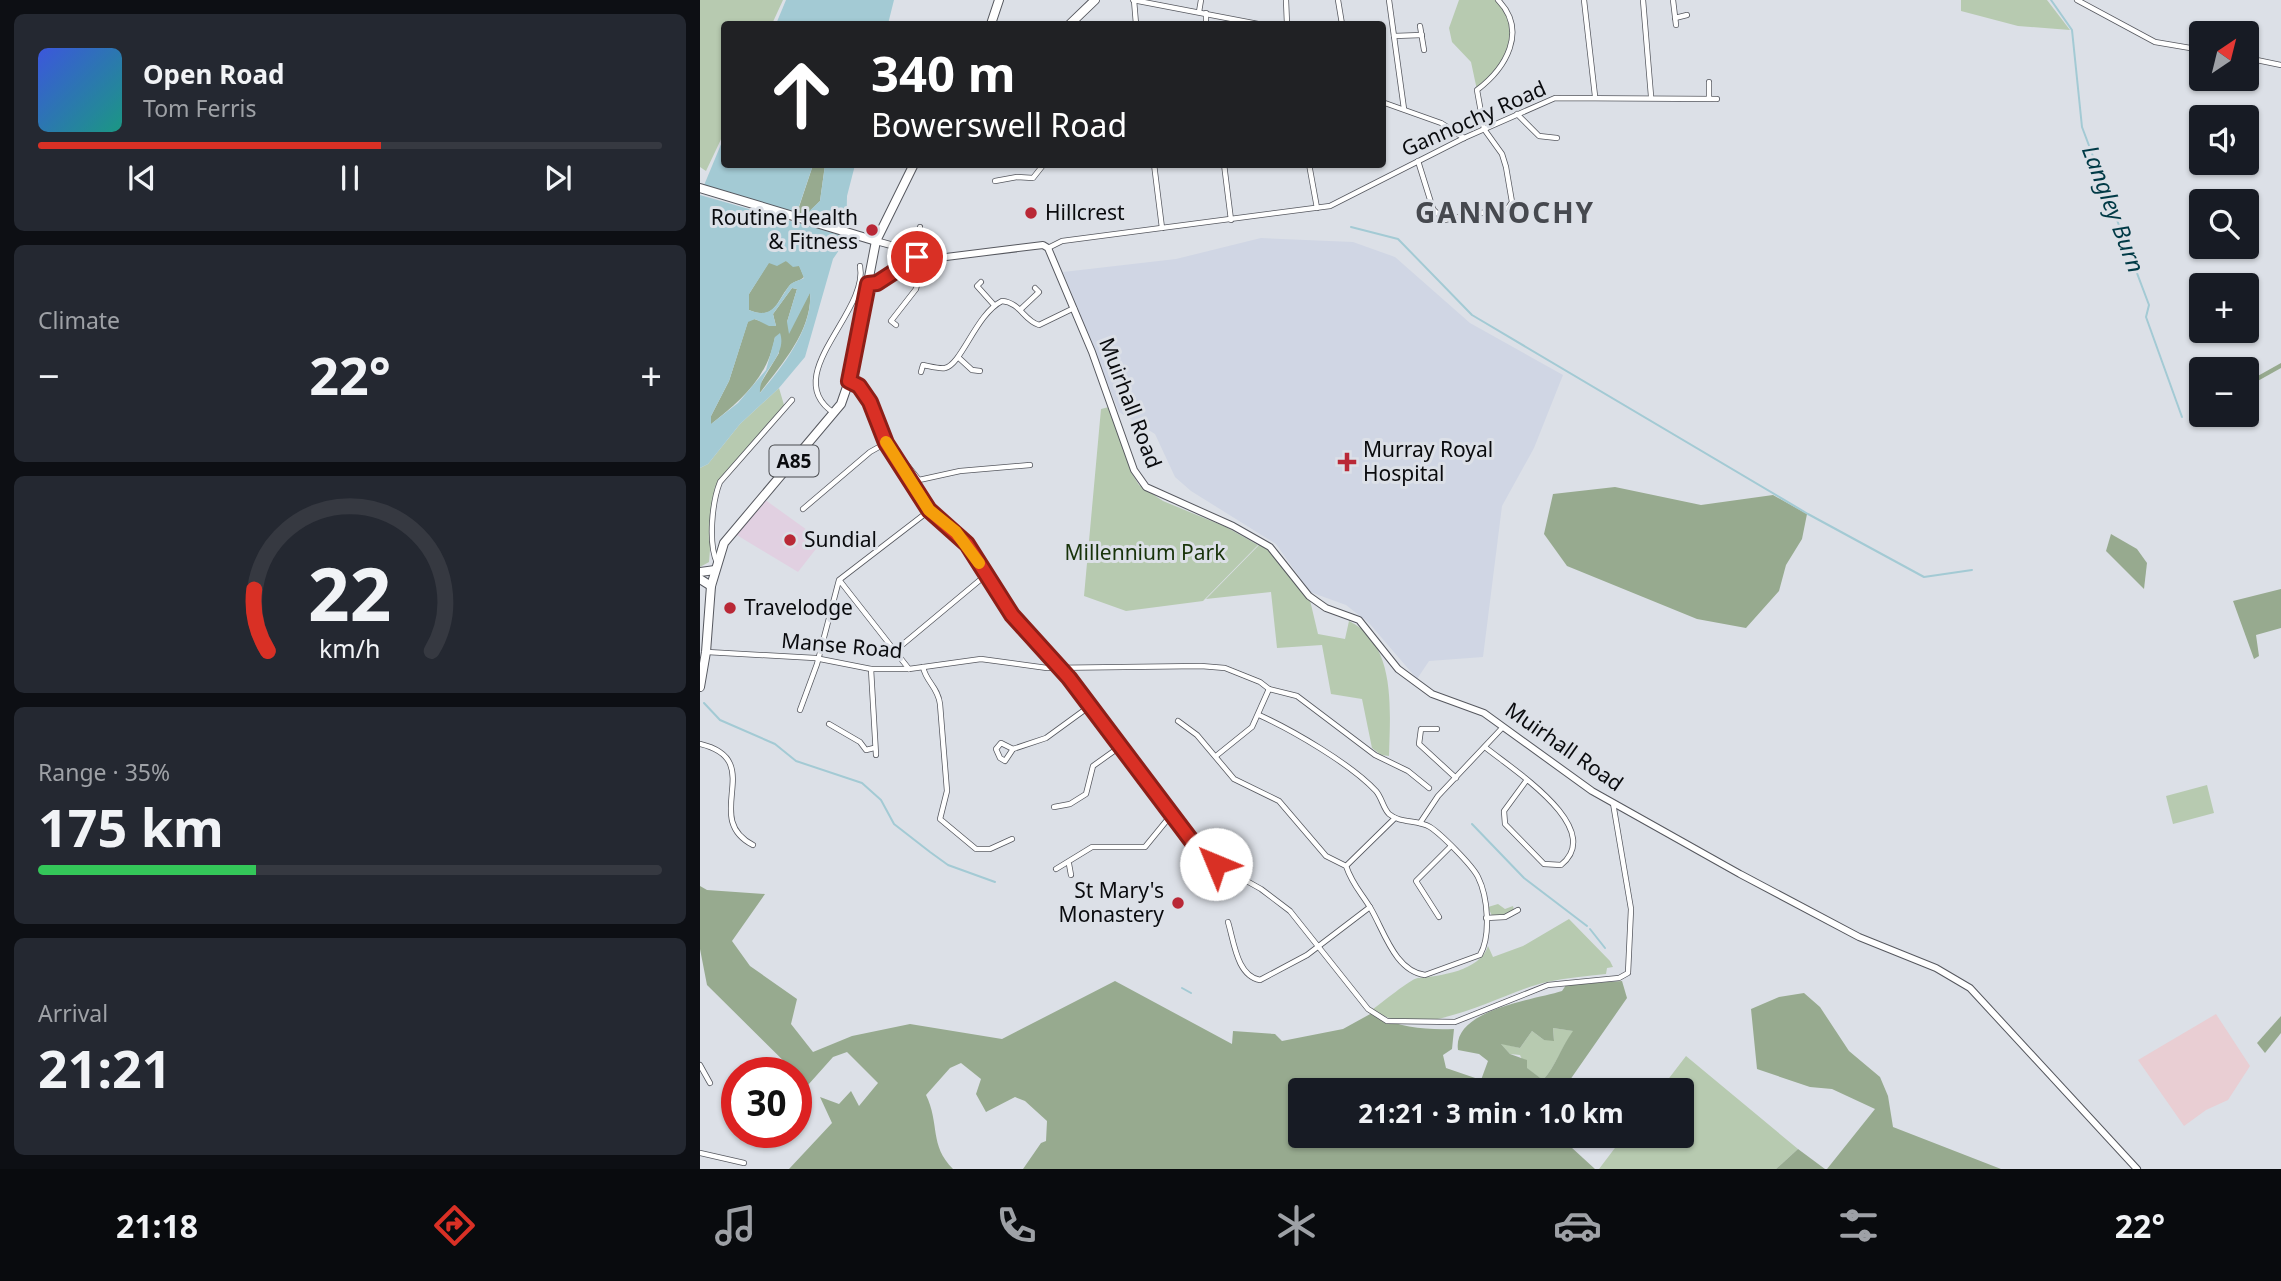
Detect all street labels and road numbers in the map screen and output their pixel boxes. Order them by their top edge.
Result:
street label: Gannochy Road [1397,74,1550,162]
street label: Muirhall Road [1093,333,1169,472]
road number: A85 [770,446,819,476]
street label: Manse Road [780,626,904,664]
street label: Muirhall Road [1500,695,1629,797]

